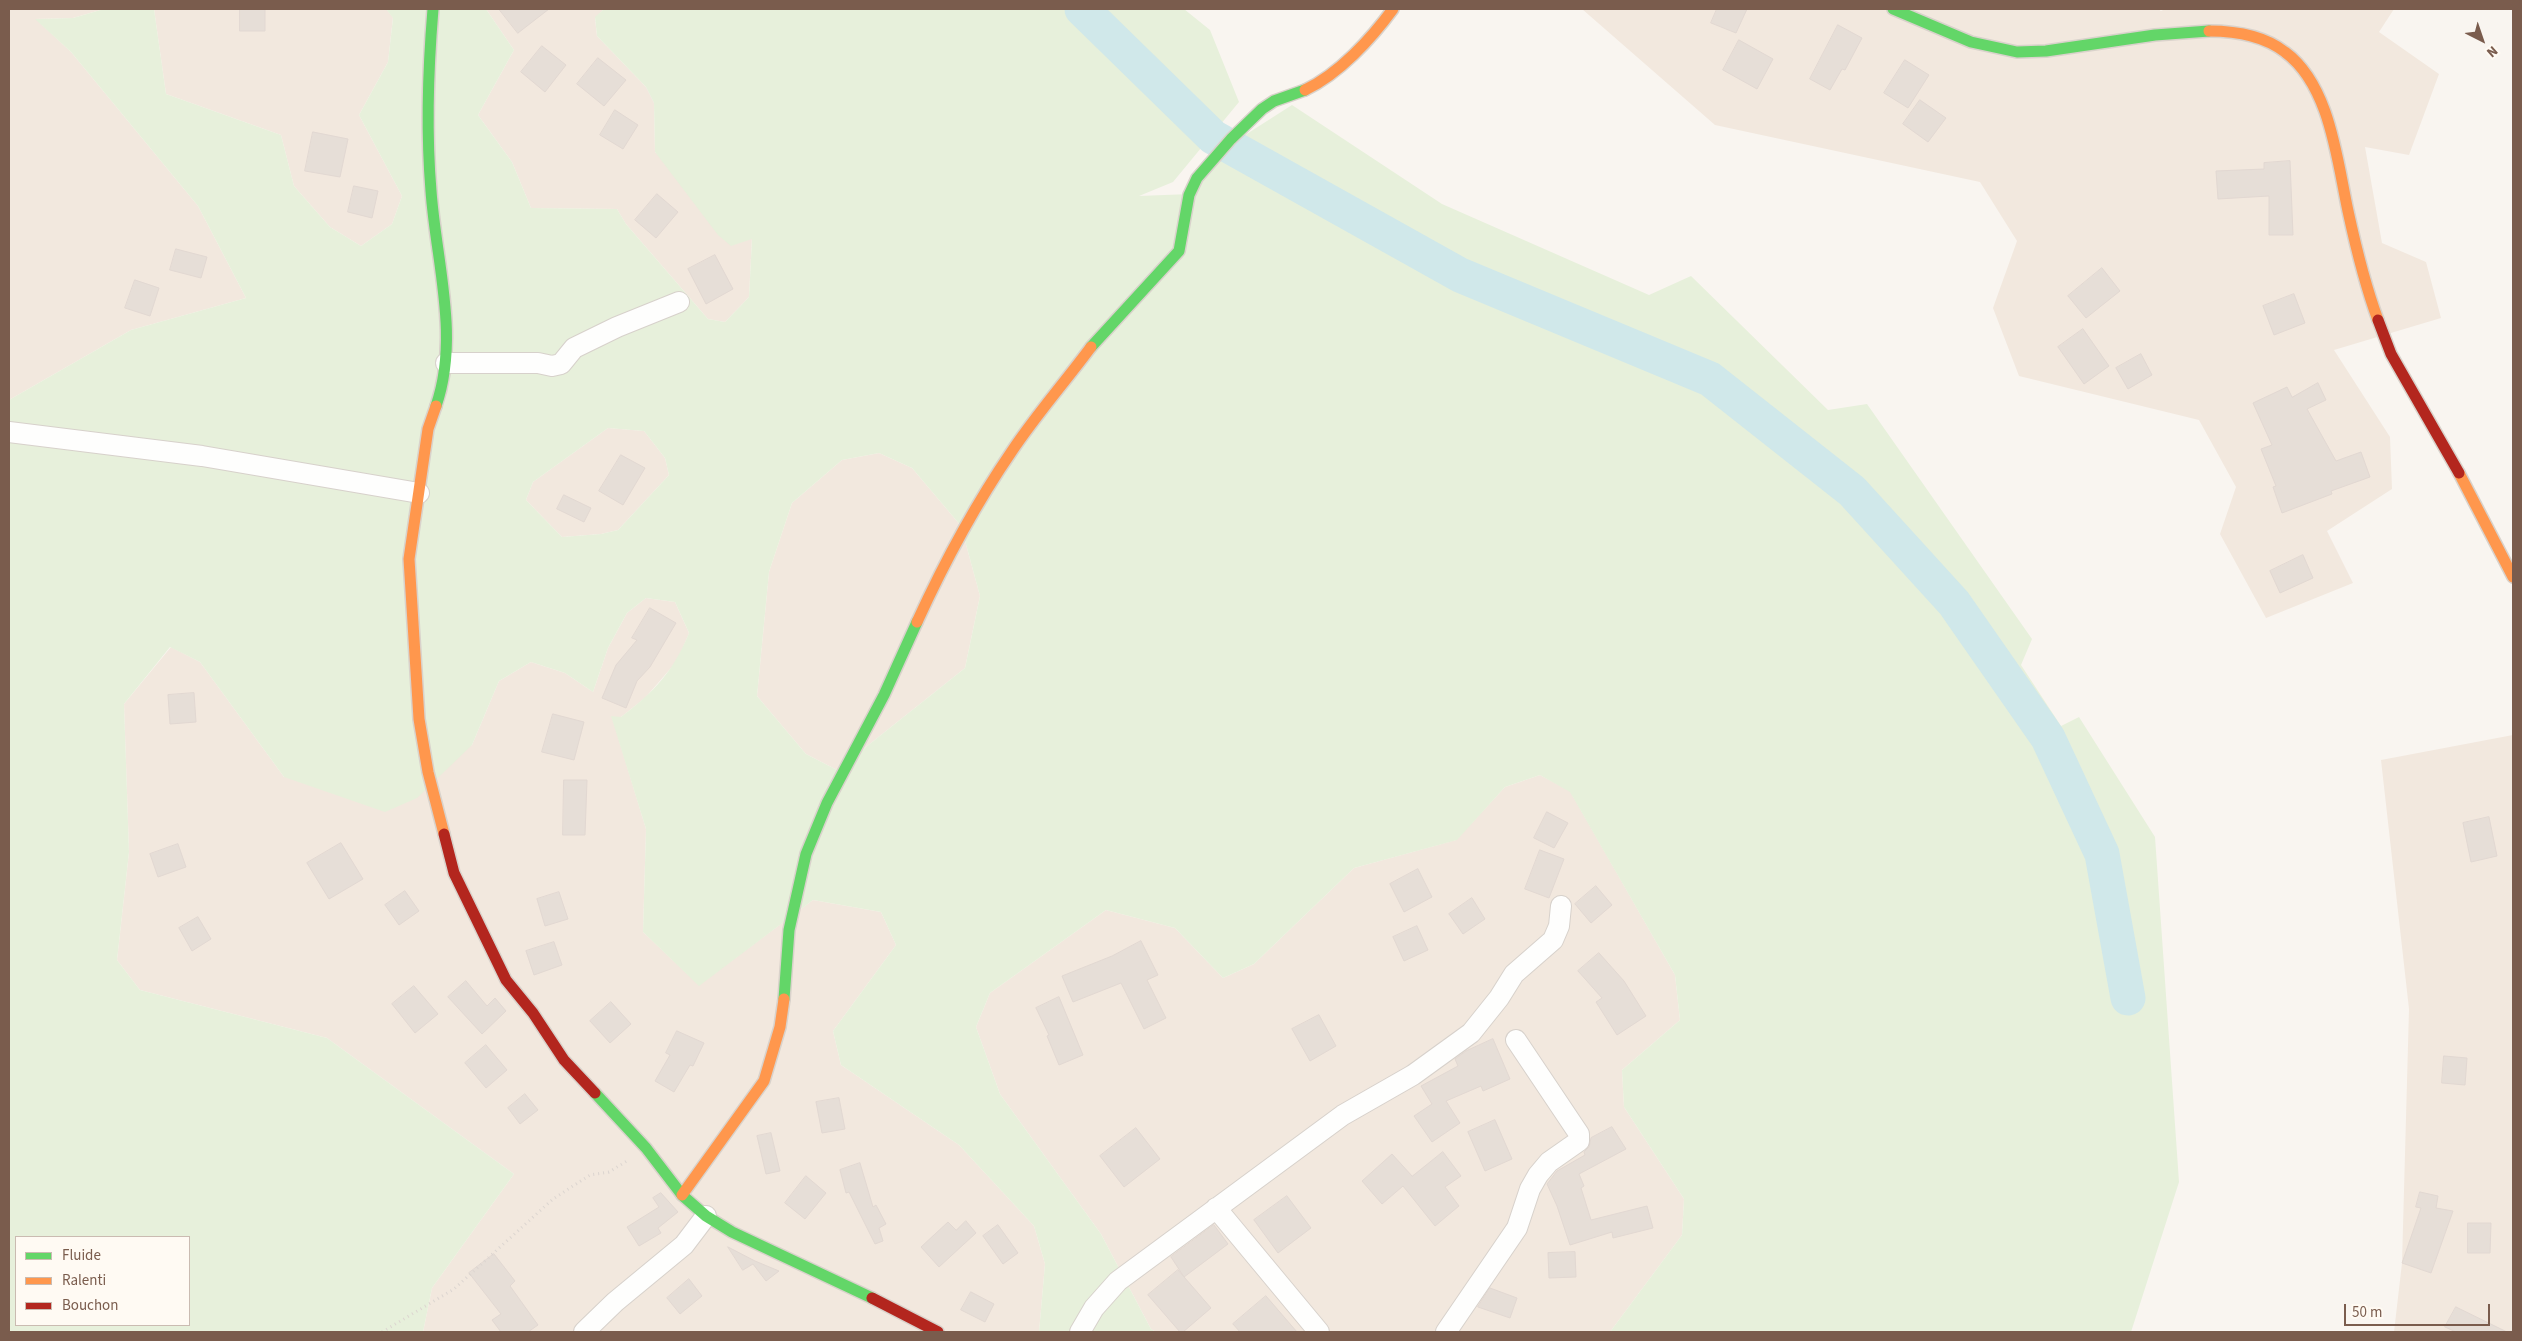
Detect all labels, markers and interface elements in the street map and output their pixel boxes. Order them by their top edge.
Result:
north arrow [2457,15,2507,65]
text: N [2482,41,2502,62]
legend [15,1236,190,1326]
text: Fluide [62,1245,101,1266]
text: Ralenti [62,1270,106,1291]
scale bar [2347,1294,2493,1326]
text: Bouchon [62,1295,118,1316]
text: 50 m [2352,1302,2382,1323]

